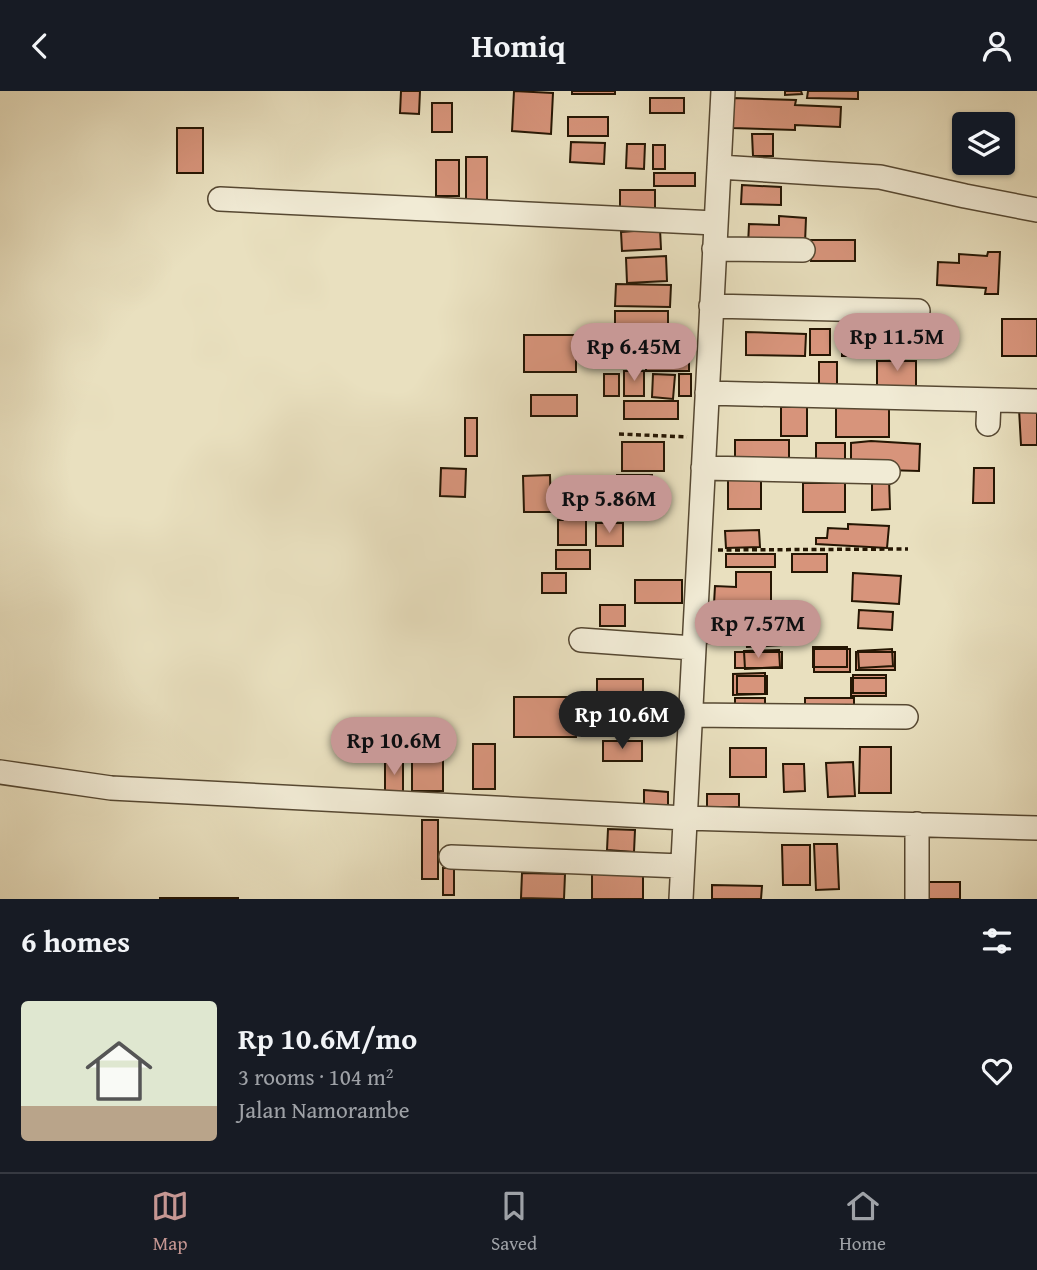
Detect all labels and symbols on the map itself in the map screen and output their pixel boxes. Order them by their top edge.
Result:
pin: Rp 11.5M [825,313,969,373]
pin: Rp 6.45M [562,323,706,383]
pin: Rp 5.86M [537,475,681,535]
pin: Rp 7.57M [686,601,830,660]
pin: Rp 10.6M [550,691,694,751]
pin: Rp 10.6M [322,717,466,777]

